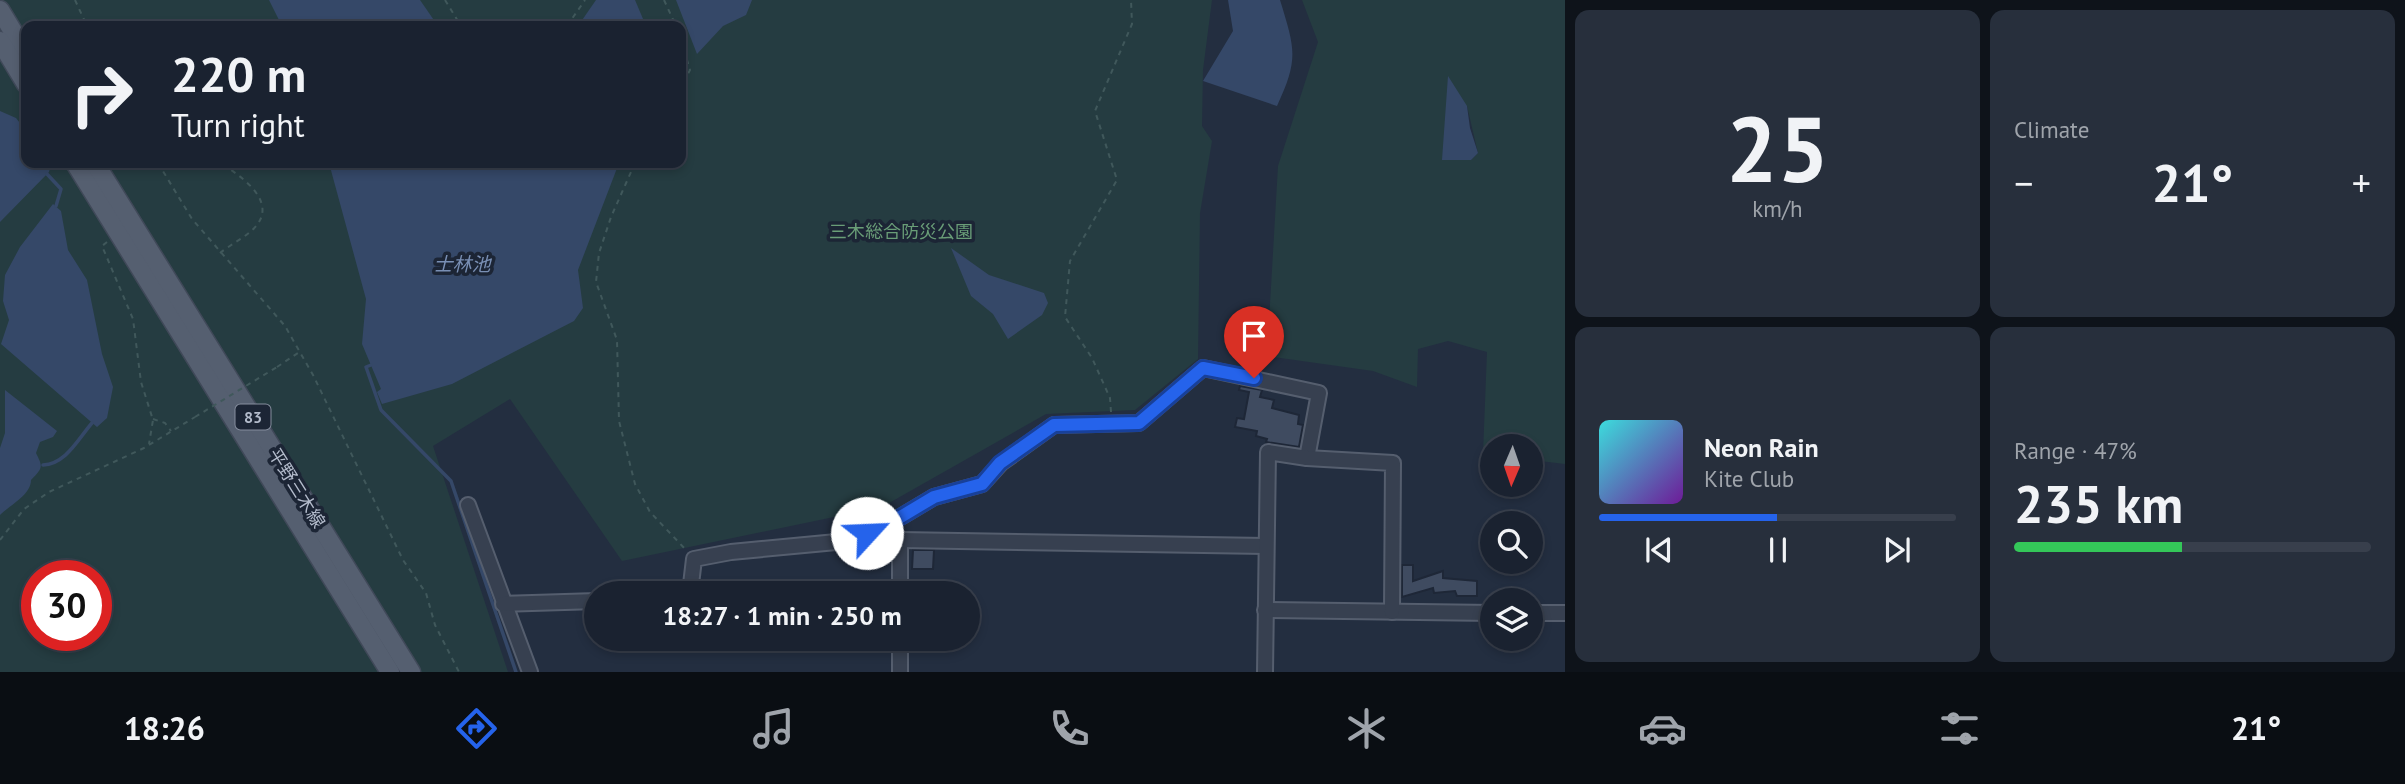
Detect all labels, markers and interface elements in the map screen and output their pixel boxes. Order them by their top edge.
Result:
text: 220 m [171,42,306,106]
icon: right [56,49,147,140]
text: 25 [1726,89,1829,207]
text: Turn right [171,104,305,146]
text: Climate [2014,115,2089,144]
text: 21° [2152,149,2233,216]
text: − [2014,158,2033,207]
text: + [2352,158,2371,207]
text: km/h [1752,194,1803,223]
park label: 三木総合防災公園 [829,220,973,243]
water label: 士林池 [433,252,492,276]
pin [1224,306,1284,378]
icon: arrive [1235,317,1273,355]
road number: 83 [236,404,270,430]
text: Neon Rain [1704,431,1819,464]
north arrow [1480,434,1544,497]
map controls [1480,434,1543,651]
text: Range · 47% [2014,436,2137,465]
street label: 平野三木線 [263,444,331,532]
text: Kite Club [1704,464,1794,493]
text: 235 km [2014,470,2183,537]
position arrow [830,496,904,570]
button: search [1480,511,1543,574]
icon: previous [1640,531,1678,569]
icon: pause [1759,531,1797,569]
icon: next [1878,531,1916,569]
speed limit sign: 30 [21,560,112,651]
button: layers [1480,588,1543,651]
text: 18:27 · 1 min · 250 m [662,599,902,632]
icon: directions [452,704,501,753]
icon: music [749,704,798,753]
icon: phone [1045,704,1094,753]
icon: climate [1342,704,1391,753]
icon: car [1638,704,1687,753]
icon: filters [1935,704,1984,753]
text: 18:26 [124,707,205,749]
text: 21° [2231,707,2281,749]

